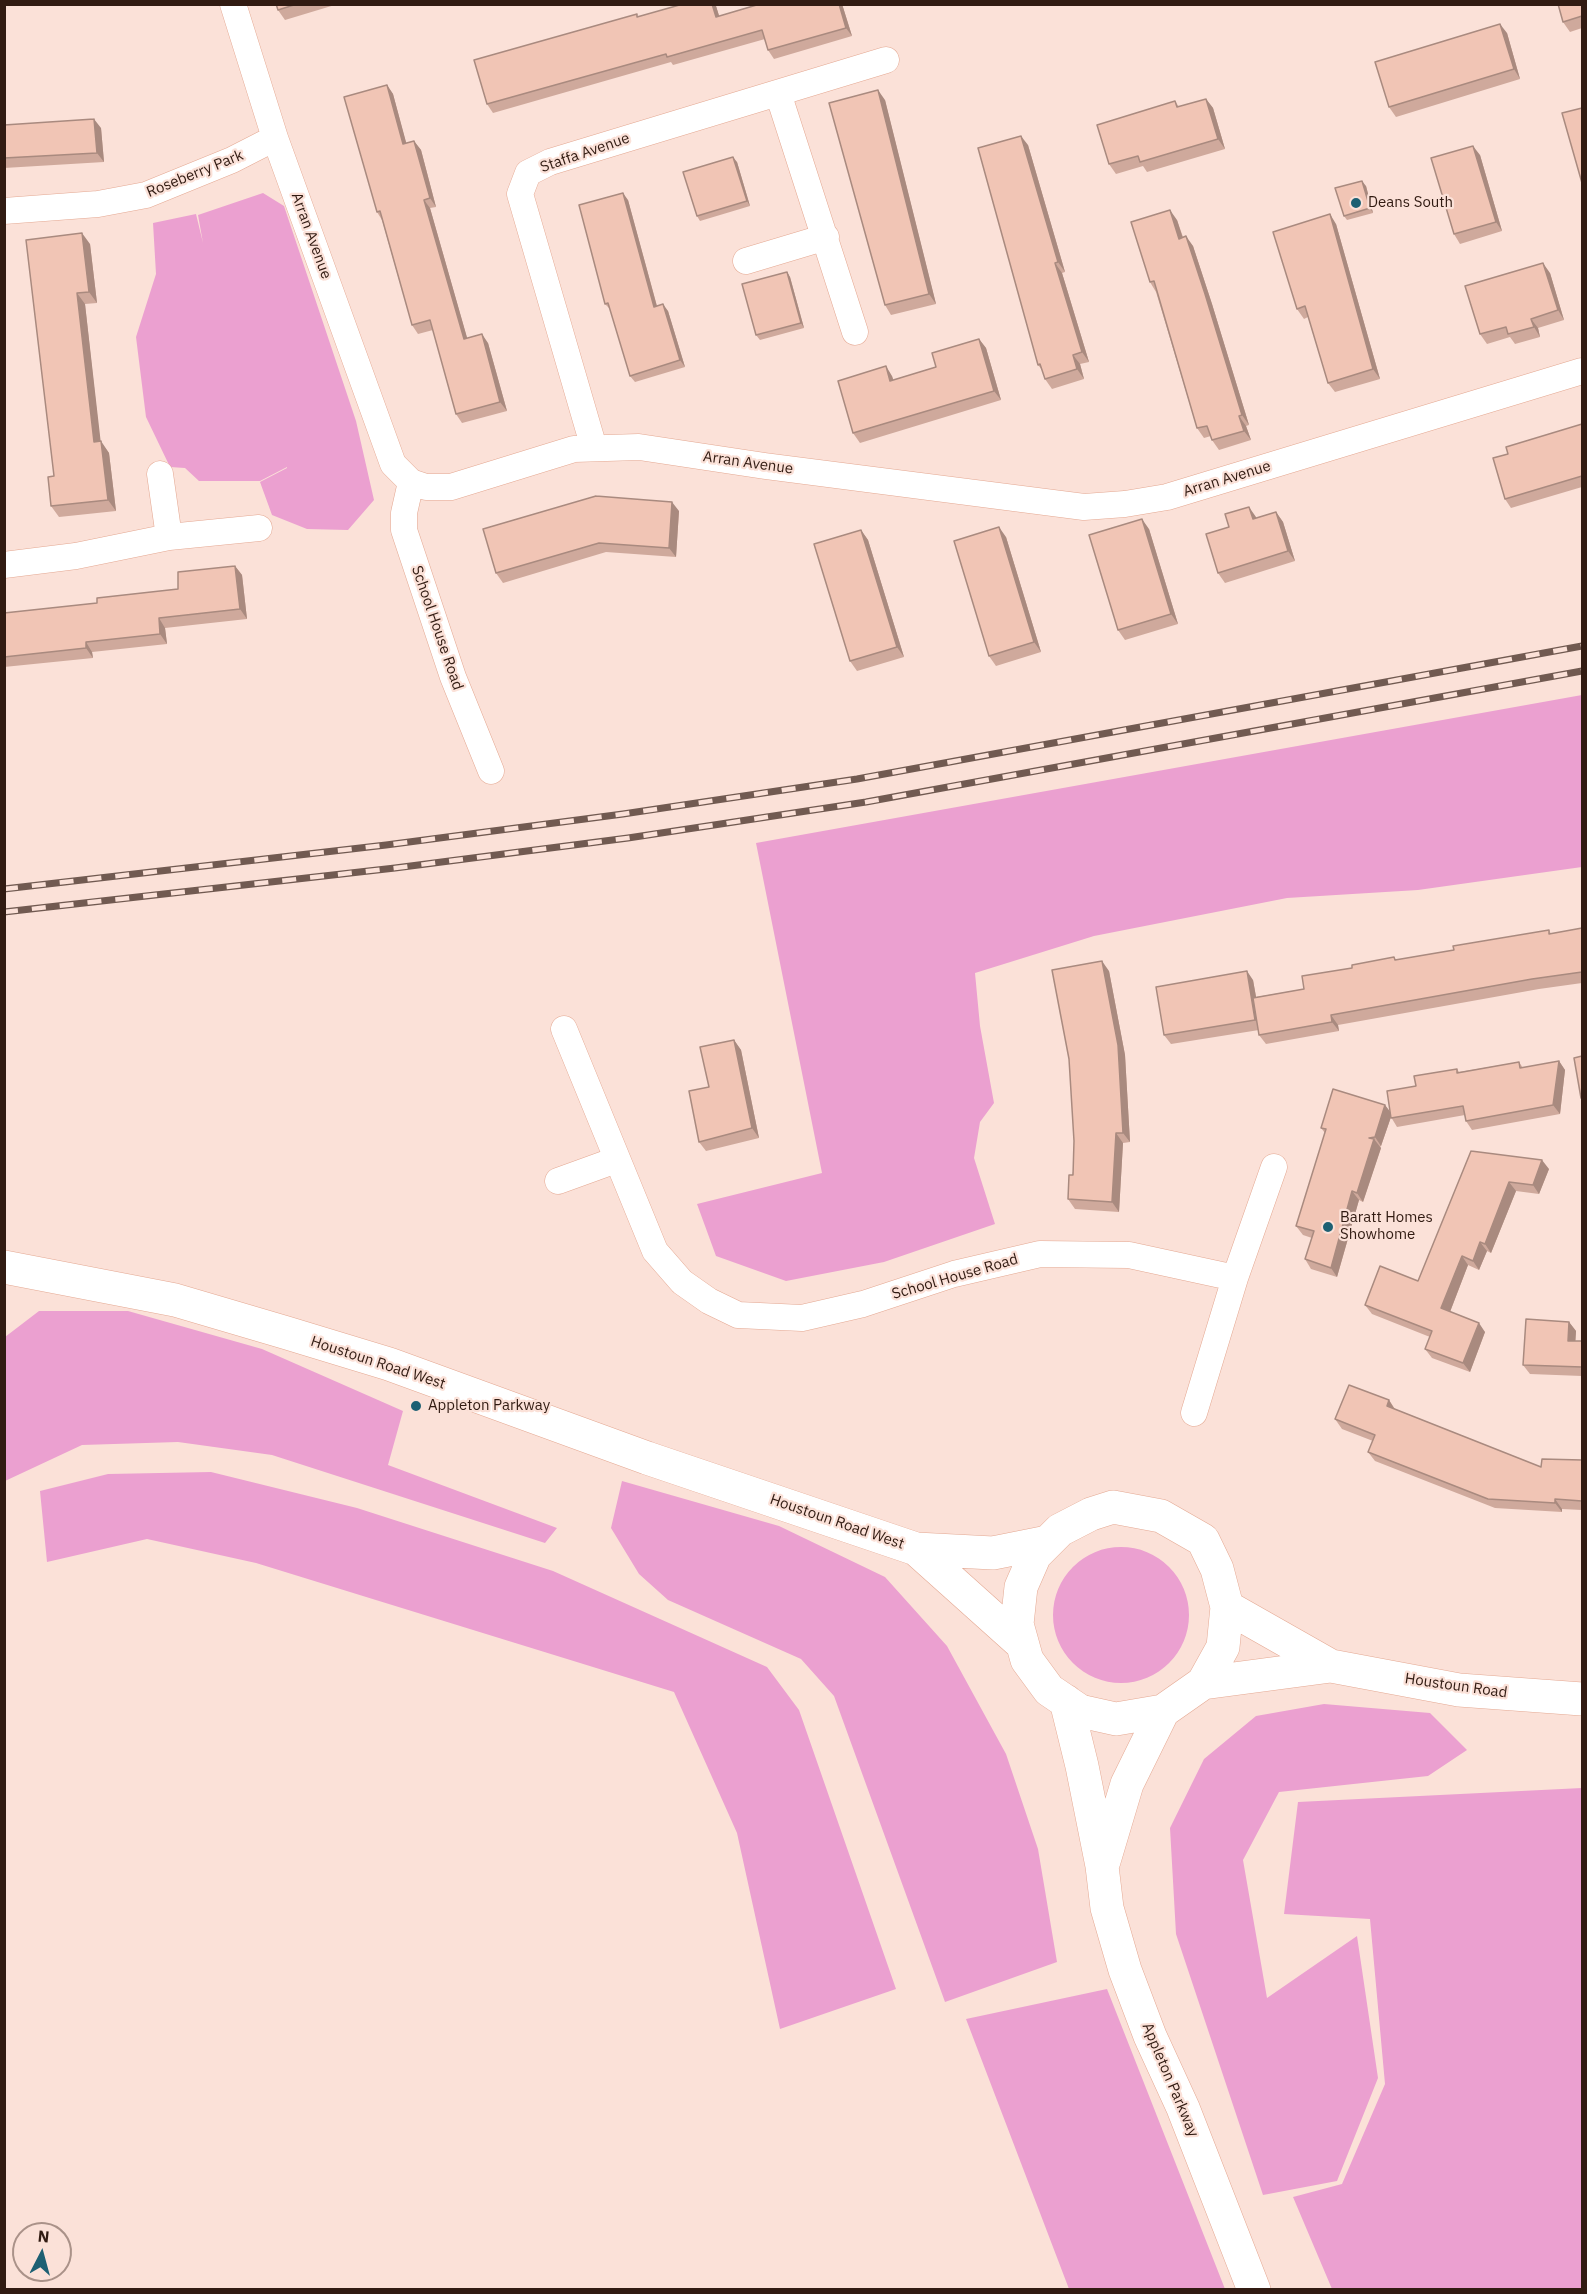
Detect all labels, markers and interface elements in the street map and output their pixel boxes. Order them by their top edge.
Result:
street label: Staffa Avenue [538,129,632,177]
street label: Roseberry Park [144,146,246,202]
street label: Arran Avenue [287,190,335,282]
place label: Deans South [1368,194,1453,212]
marker: Deans South [1349,196,1363,210]
street label: Arran Avenue [702,448,794,478]
street label: Arran Avenue [1181,457,1273,501]
street label: School House Road [407,563,467,693]
place label: Baratt Homes Showhome [1340,1209,1433,1244]
marker: Baratt Homes Showhome [1321,1220,1335,1234]
street label: School House Road [890,1250,1020,1304]
street label: Houstoun Road West [308,1333,448,1393]
place label: Appleton Parkway [428,1397,550,1415]
marker: Appleton Parkway [409,1399,423,1413]
street label: Houstoun Road West [768,1491,906,1553]
street label: Houstoun Road [1404,1670,1508,1702]
street label: Appleton Parkway [1138,2020,1202,2140]
north arrow [12,2222,72,2282]
text: N [37,2226,50,2247]

